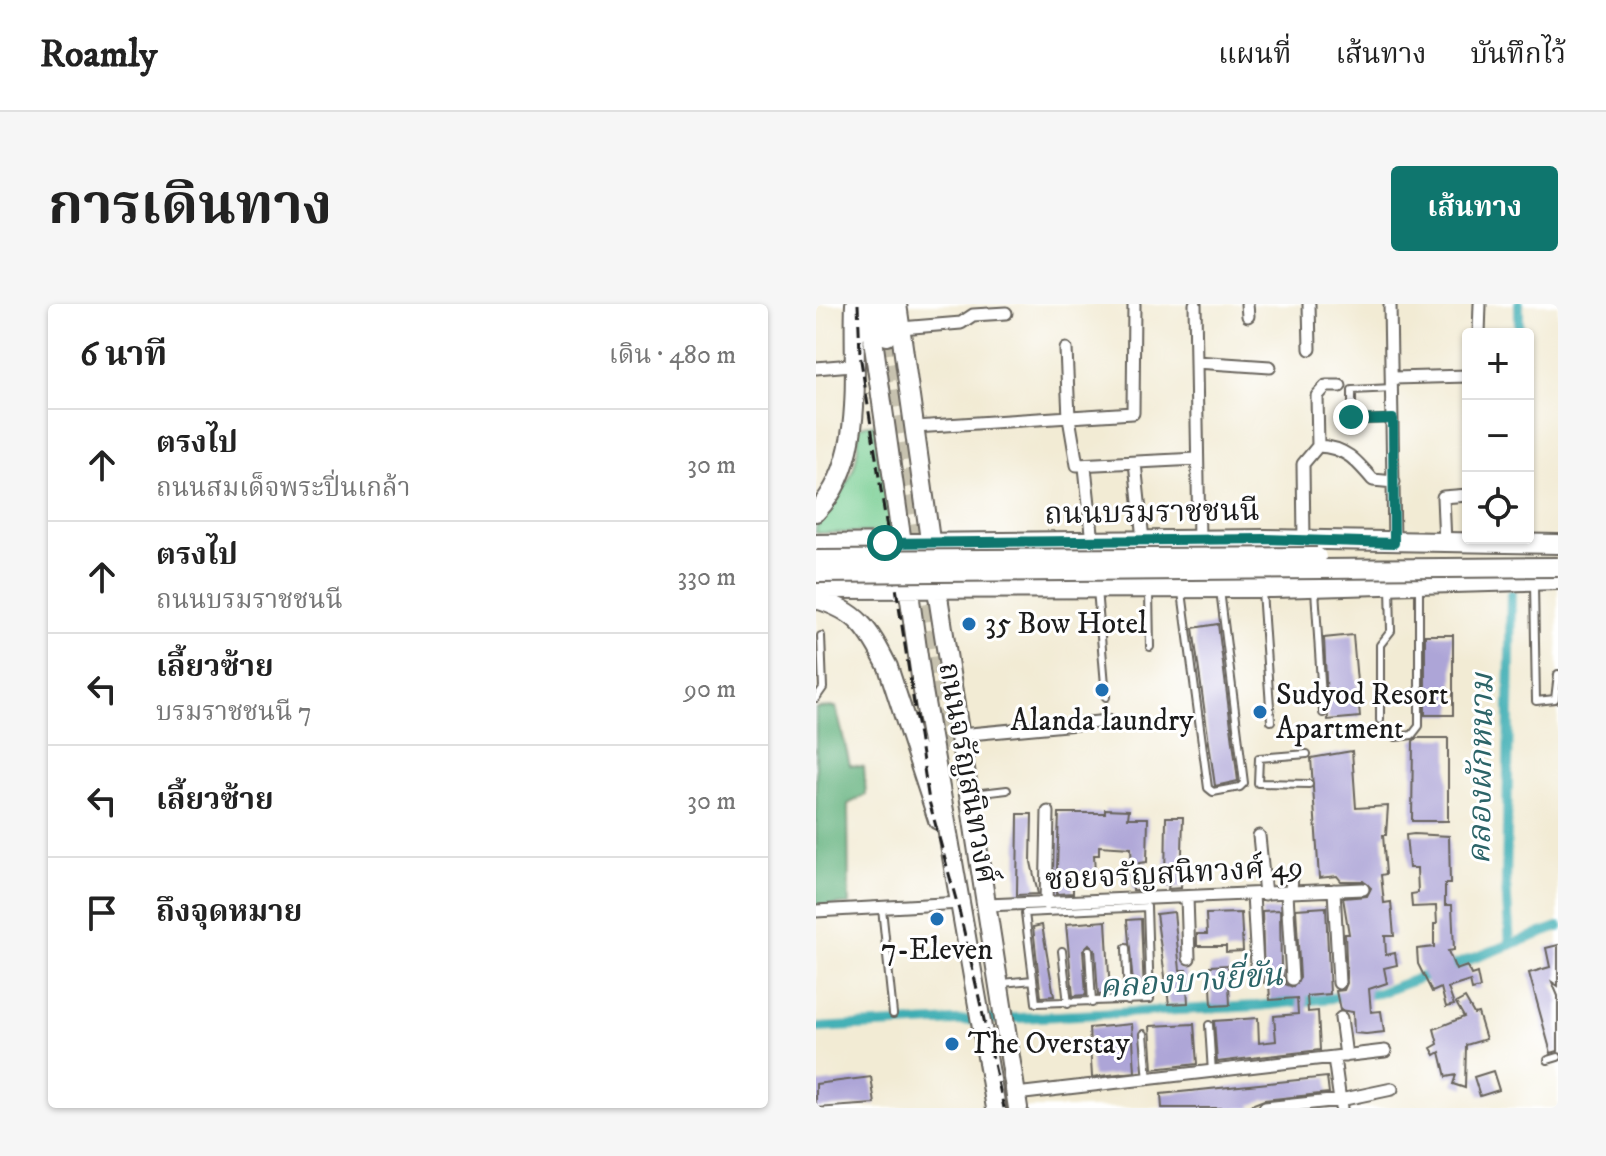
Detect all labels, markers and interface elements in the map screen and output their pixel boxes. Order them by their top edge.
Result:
text: Roamly [40,31,157,79]
text: แผนที่ [1218,37,1291,72]
text: เส้นทาง [1335,37,1427,72]
text: บันทึกไว้ [1471,37,1566,72]
button: เส้นทาง [1391,166,1558,251]
text: การเดินทาง [48,172,332,242]
map controls [1462,328,1534,544]
button: + [1462,328,1534,400]
text: 6 นาที [80,334,167,376]
text: เดิน · 480 m [609,339,736,372]
route end [1333,399,1369,435]
button: − [1462,400,1534,472]
text: ตรงไป [156,425,238,462]
icon: ahead [80,443,124,487]
text: 30 m [687,449,736,482]
text: ถนนสมเด็จพระปิ่นเกล้า [156,472,410,505]
button: locate [1462,472,1534,544]
street label: ถนนบรมราชชนนี [1044,493,1260,533]
route start [867,525,903,561]
text: ตรงไป [156,537,238,574]
icon: ahead [80,555,124,599]
text: 330 m [678,561,736,594]
text: ถนนบรมราชชนนี [156,584,343,617]
place label: 35 Bow Hotel [985,606,1147,643]
marker: 35 Bow Hotel [960,615,978,633]
text: เลี้ยวซ้าย [156,649,274,686]
street label: ถนนจรัญสนิทวงศ์ [929,659,1005,887]
icon: left [80,667,124,711]
water label: คลองผักหนาม [1460,671,1504,865]
text: 90 m [684,673,736,706]
place label: Sudyod Resort Apartment [1276,677,1449,748]
marker: Alanda laundry [1093,681,1111,699]
text: บรมราชชนนี 7 [156,696,312,729]
place label: Alanda laundry [1011,703,1194,740]
marker: Sudyod Resort Apartment [1251,703,1269,721]
icon: left [80,779,124,823]
text: เลี้ยวซ้าย [156,782,274,819]
text: 30 m [687,785,736,818]
street label: ซอยจรัญสนิทวงศ์ 49 [1044,849,1304,899]
icon: arrive [80,891,124,935]
text: ถึงจุดหมาย [156,894,302,931]
marker: 7-Eleven [928,910,946,928]
place label: 7-Eleven [881,932,993,969]
water label: คลองบางยี่ขัน [1097,951,1285,1008]
place label: The Overstay [968,1026,1130,1063]
marker: The Overstay [943,1035,961,1053]

